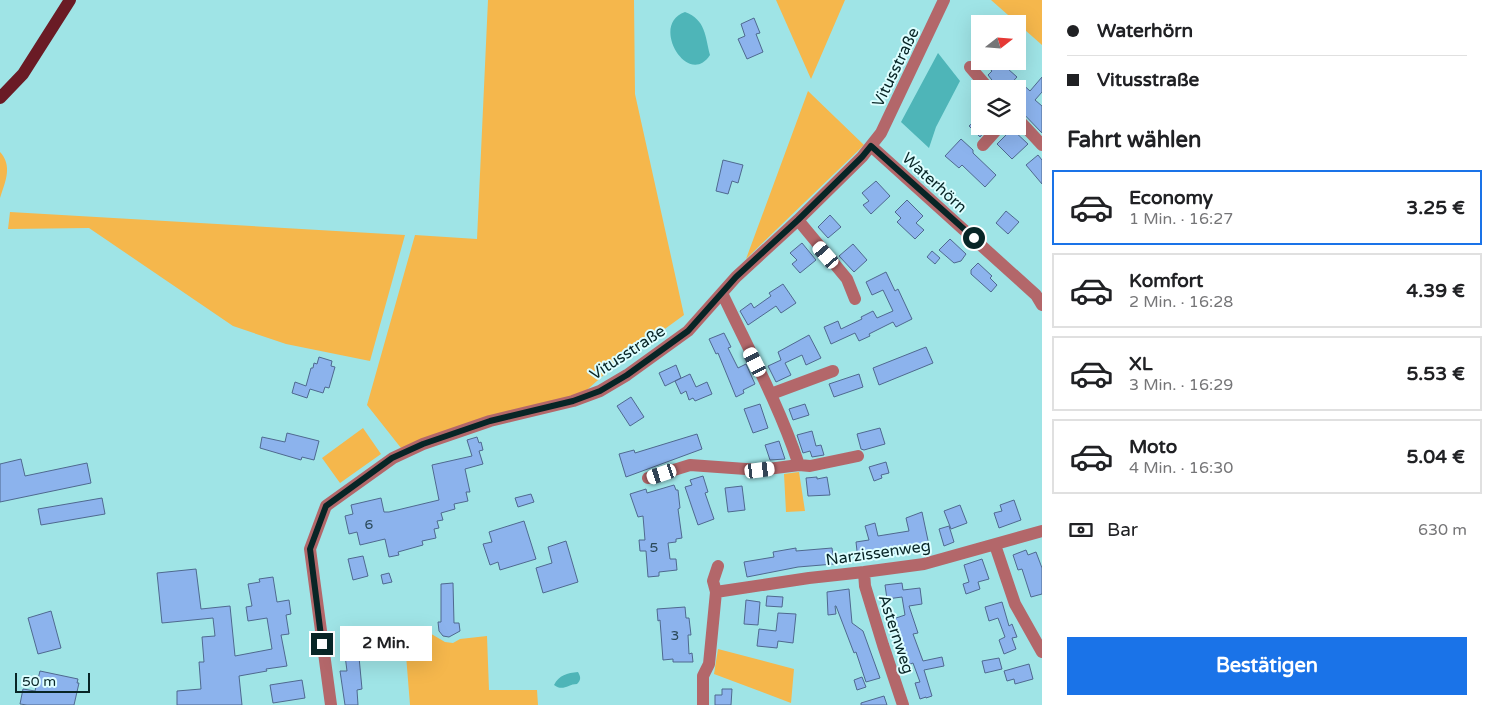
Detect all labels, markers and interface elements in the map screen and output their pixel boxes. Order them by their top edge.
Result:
north arrow [971,15,1026,70]
map controls [971,15,1026,135]
text: Waterhörn [1097,20,1193,42]
street label: Vitusstraße [868,24,924,111]
text: Vitusstraße [1097,69,1199,91]
button: layers [971,80,1026,135]
text: Fahrt wählen [1067,127,1201,153]
street label: Waterhörn [898,148,971,217]
icon: car [1069,185,1114,230]
text: Economy [1129,187,1213,209]
text: 3.25 € [1406,197,1465,219]
text: 1 Min. · 16:27 [1129,209,1233,229]
route start [963,227,985,249]
car [810,239,841,271]
icon: car [1069,268,1114,313]
text: Komfort [1129,270,1203,292]
text: 4.39 € [1406,280,1465,302]
text: 2 Min. · 16:28 [1129,292,1233,312]
street label: Vitusstraße [586,321,669,385]
car [741,345,768,379]
icon: car [1069,351,1114,396]
text: XL [1129,353,1153,375]
text: 5.53 € [1407,363,1465,385]
text: 3 Min. · 16:29 [1129,375,1233,395]
icon: car [1069,434,1114,479]
text: Moto [1129,436,1177,458]
text: 5.04 € [1407,446,1465,468]
text: 4 Min. · 16:30 [1129,458,1233,478]
car [744,461,775,479]
car [645,462,678,486]
house number: 6 [365,516,374,533]
icon: cash [1067,516,1095,544]
text: Bar [1107,519,1138,541]
text: 630 m [1418,520,1467,540]
street label: Narzissenweg [824,536,932,570]
house number: 5 [650,539,658,556]
street label: Asternweg [874,592,918,676]
callout: 2 Min. [340,626,432,662]
house number: 3 [671,627,679,644]
route end [311,633,333,655]
text: 2 Min. [362,633,410,653]
button: Bestätigen [1067,637,1467,695]
scale bar [15,670,90,693]
text: 50 m [22,673,56,690]

